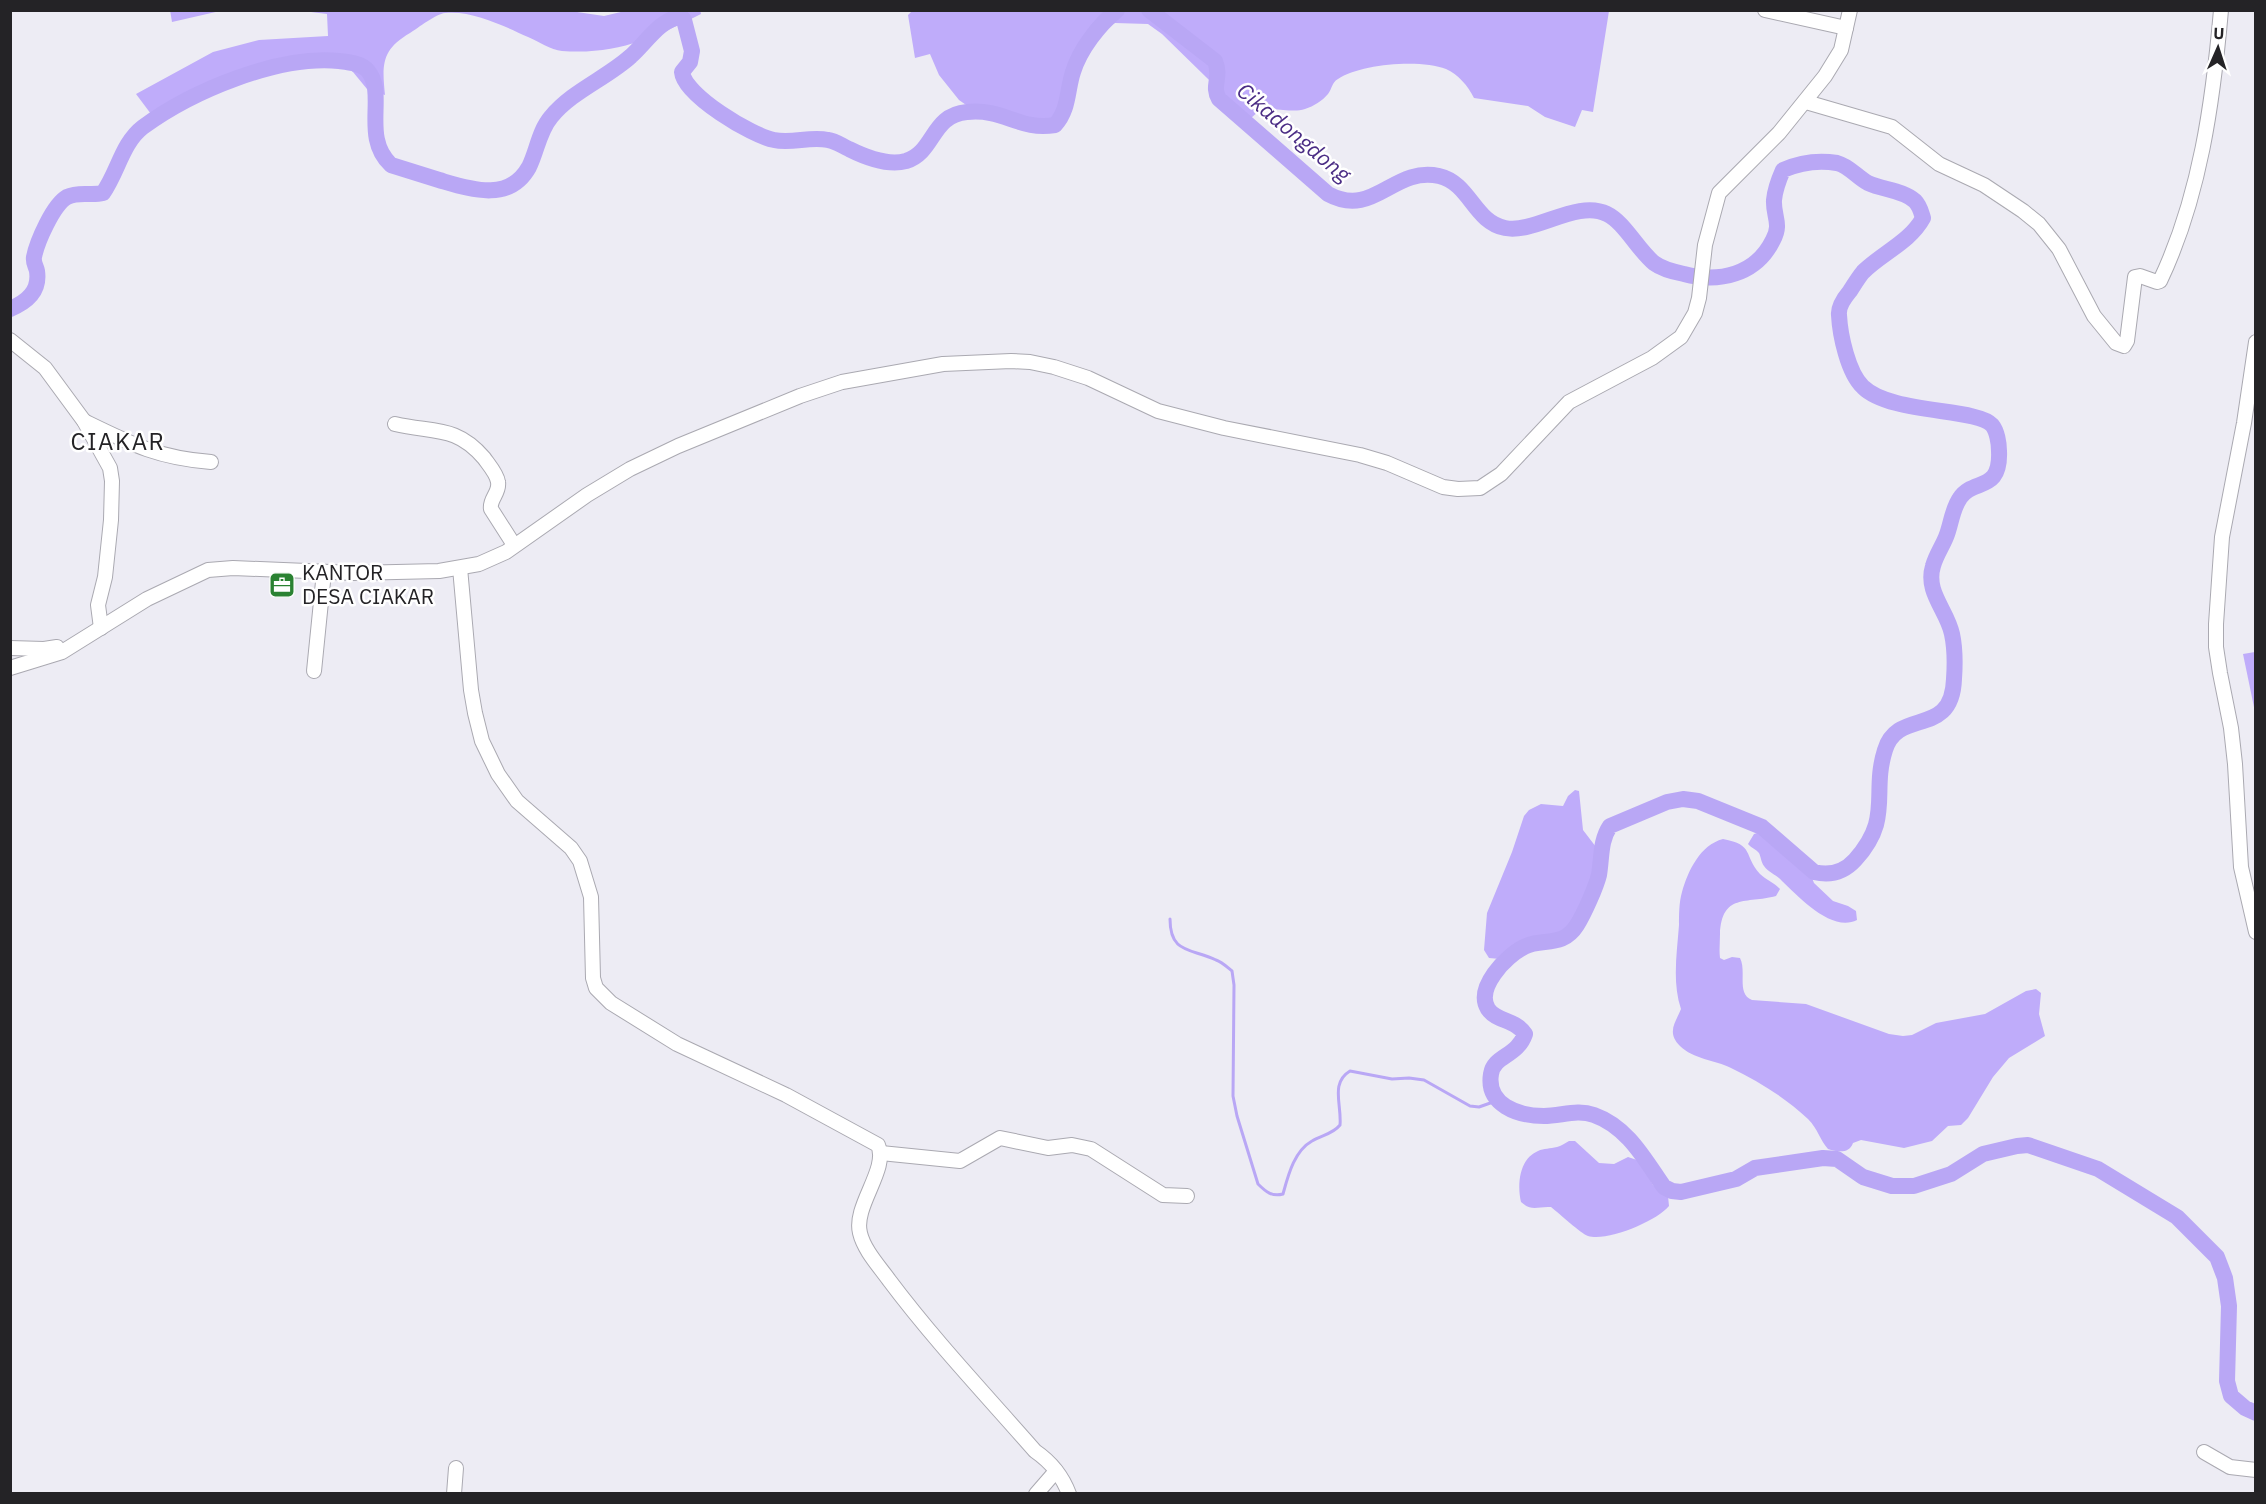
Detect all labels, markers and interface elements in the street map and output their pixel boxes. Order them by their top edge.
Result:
north arrow [2188,18,2248,78]
text: U [2213,23,2225,43]
water label: Cikadongdong [1231,76,1358,188]
district label: CIAKAR [71,425,165,457]
place label: KANTOR DESA CIAKAR [302,558,434,610]
office icon: KANTOR DESA CIAKAR [267,570,297,600]

